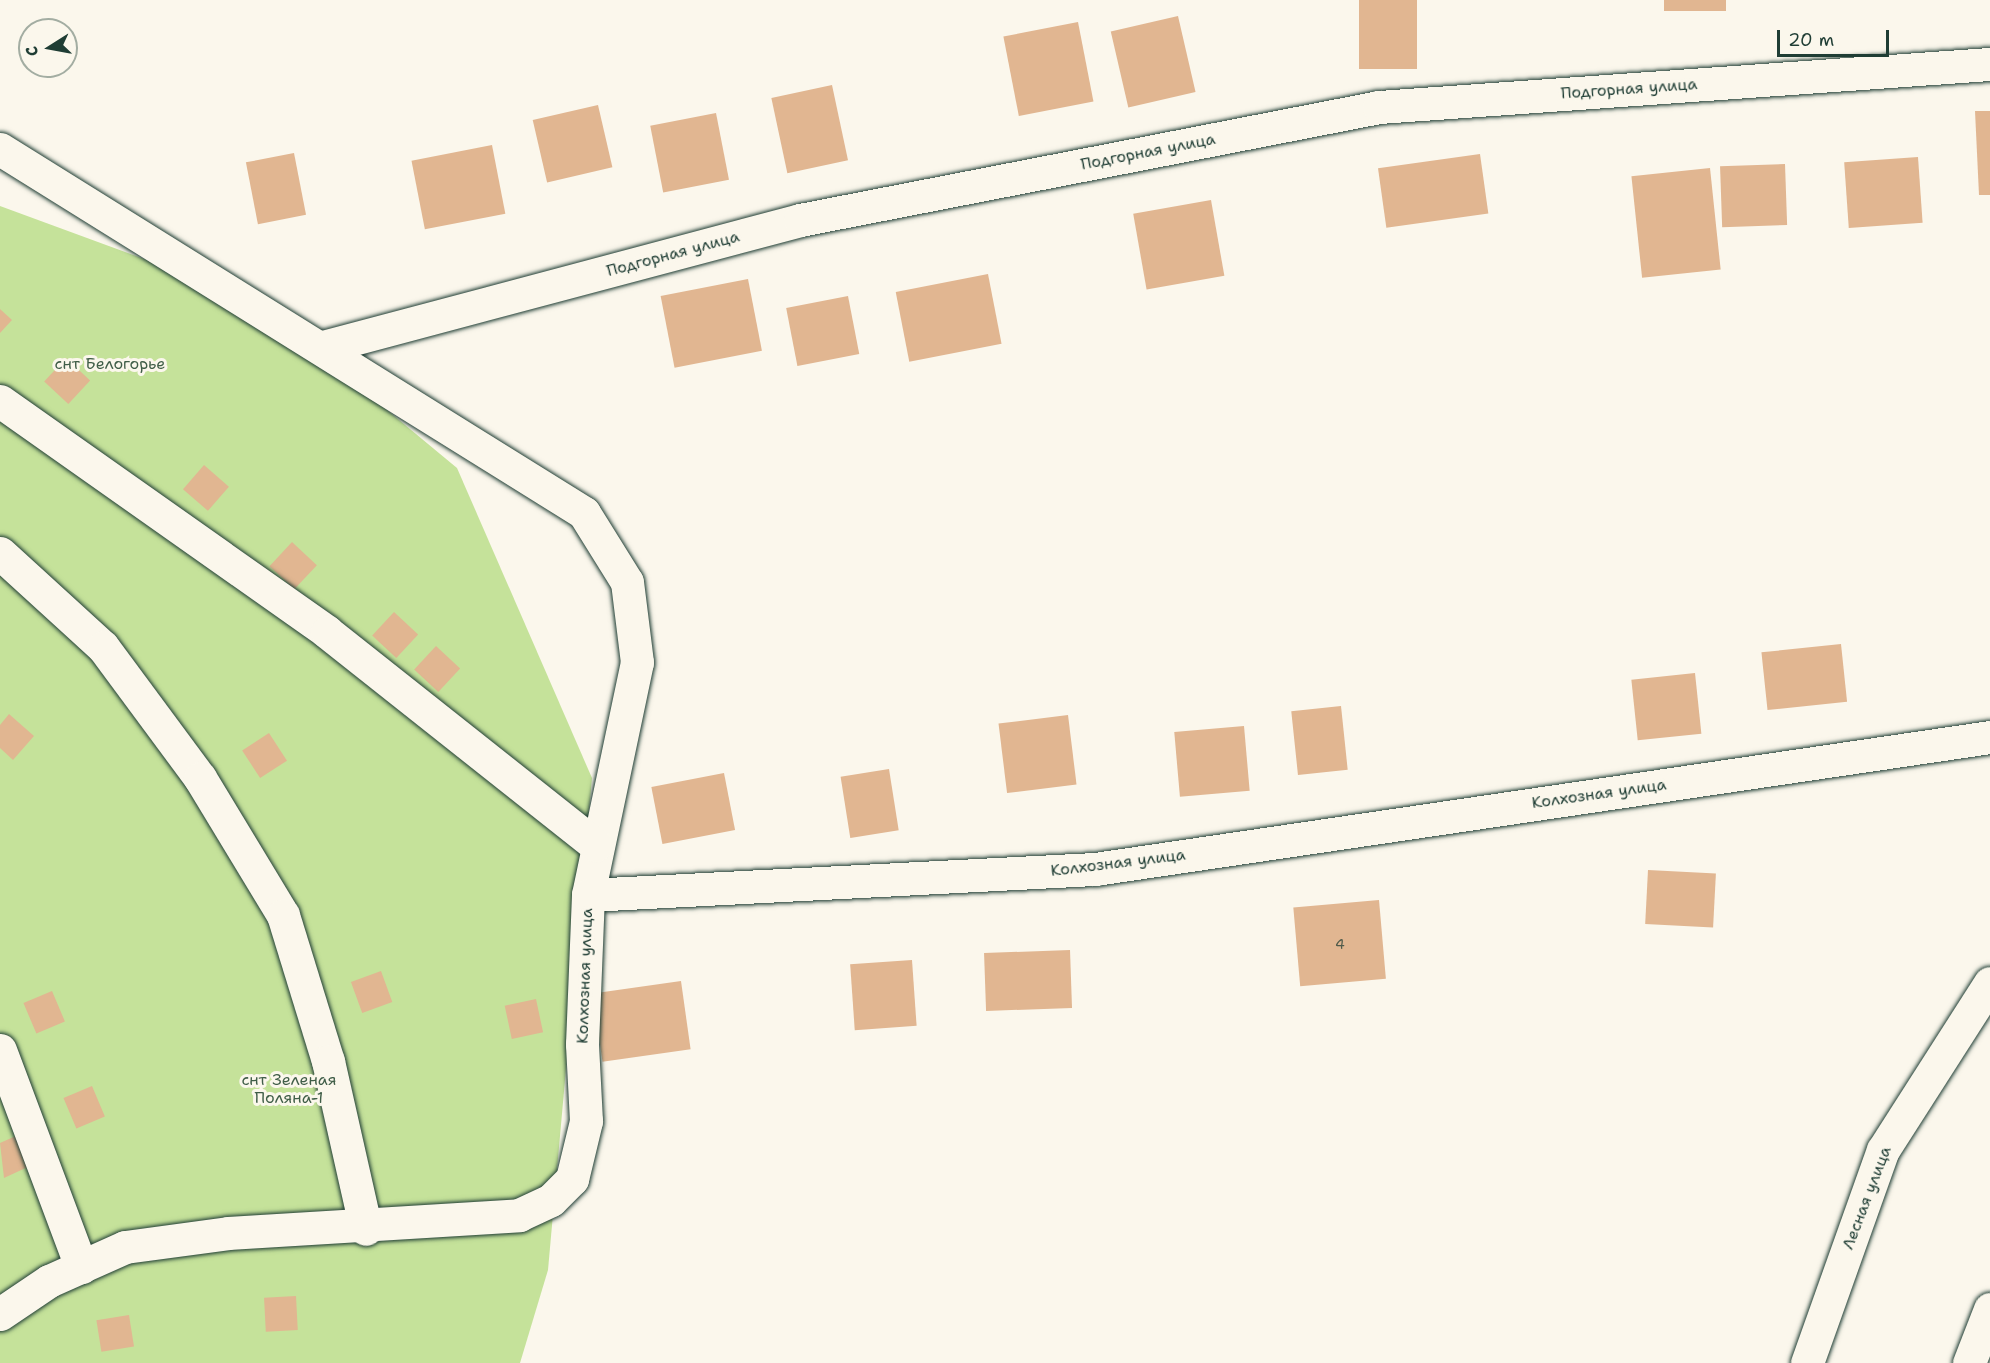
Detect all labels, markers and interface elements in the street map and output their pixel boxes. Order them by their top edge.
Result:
north arrow [18,18,78,78]
scale bar [1780,18,1892,56]
text: 20 m [1788,28,1834,52]
text: С [21,44,43,58]
street label: Подгорная улица [1560,75,1698,103]
street label: Подгорная улица [1079,130,1217,174]
street label: Подгорная улица [605,227,741,281]
park label: снт Белогорье [55,354,165,374]
street label: Колхозная улица [1531,775,1667,813]
street label: Колхозная улица [1050,845,1186,881]
street label: Колхозная улица [573,908,597,1044]
house number: 4 [1335,936,1345,952]
park label: снт Зеленая Поляна-1 [241,1070,337,1108]
street label: Лесная улица [1839,1144,1895,1252]

